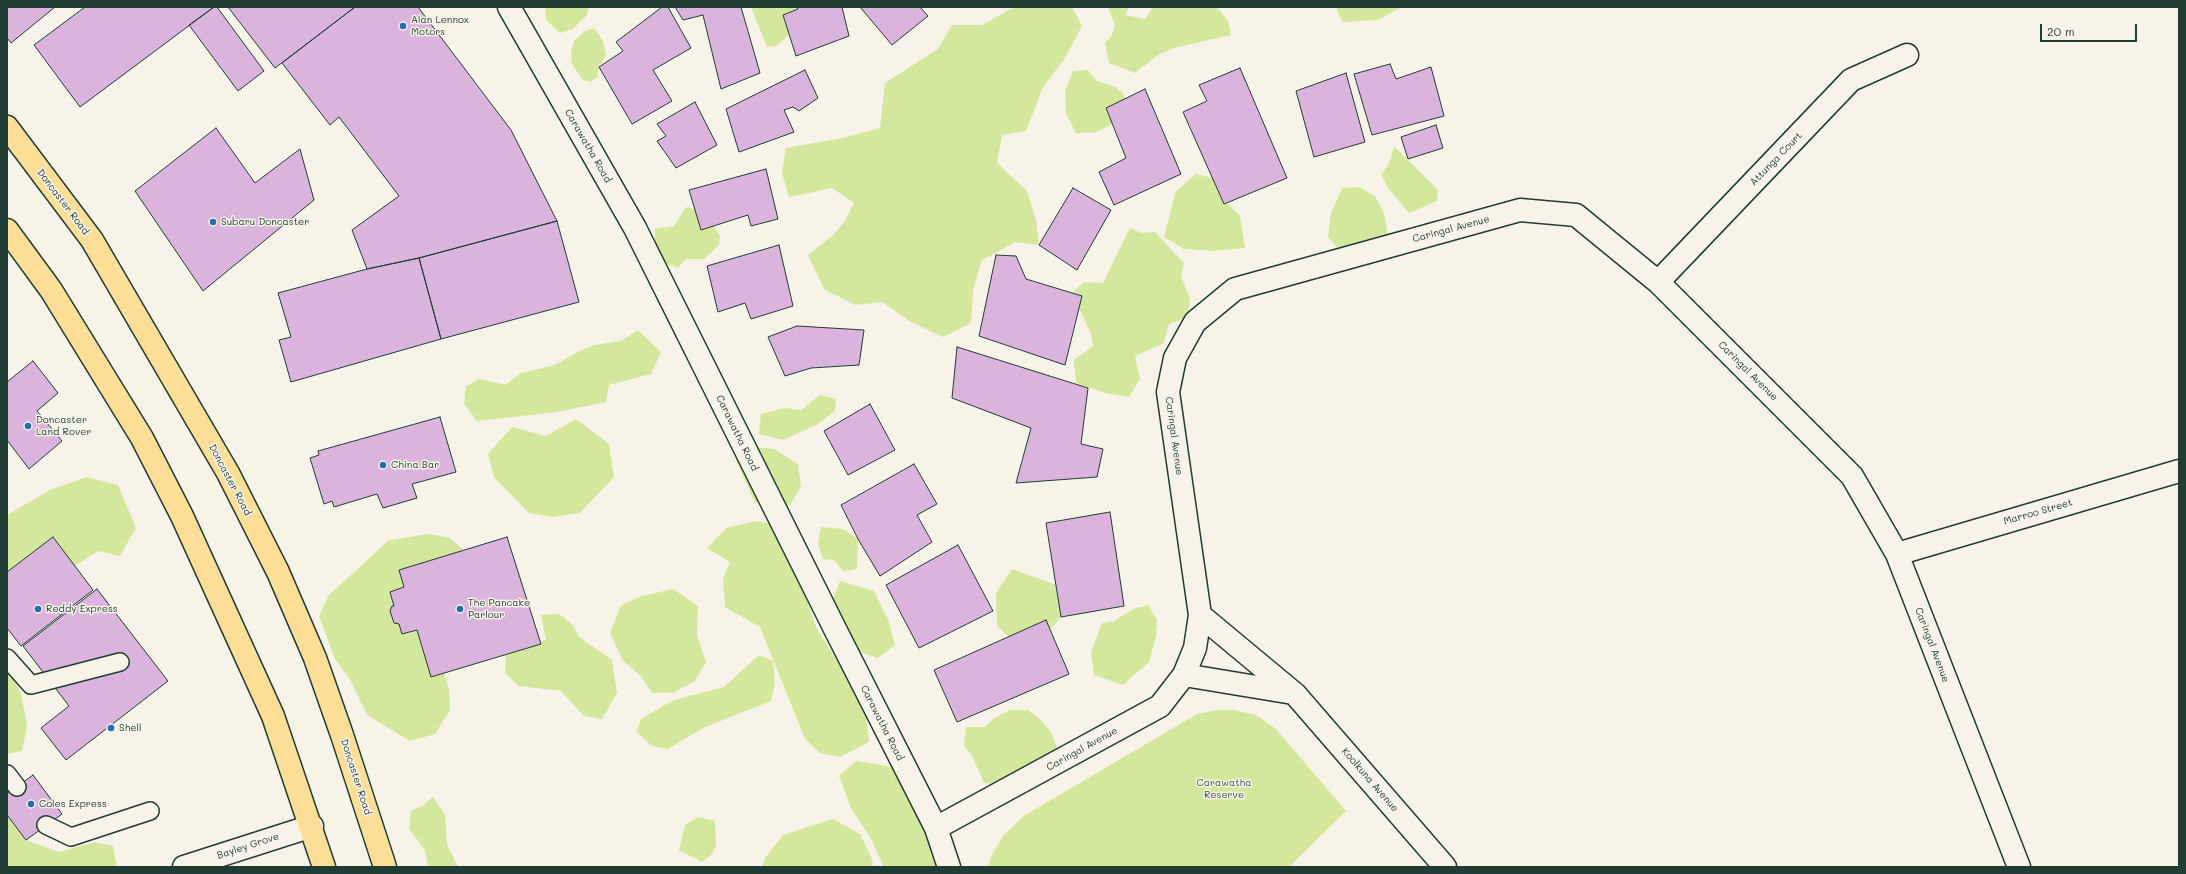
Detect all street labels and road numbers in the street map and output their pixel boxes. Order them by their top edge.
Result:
street label: Carawatha Road [562,107,614,185]
street label: Attunga Court [1747,130,1805,188]
street label: Doncaster Road [34,167,92,237]
street label: Caringal Avenue [1411,213,1491,245]
street label: Caringal Avenue [1716,339,1780,403]
street label: Carawatha Road [713,393,761,473]
street label: Caringal Avenue [1163,396,1185,476]
street label: Doncaster Road [206,442,254,518]
street label: Marroo Street [2002,496,2074,528]
street label: Caringal Avenue [1912,606,1952,684]
street label: Carawatha Road [858,683,906,763]
street label: Caringal Avenue [1044,725,1120,773]
street label: Doncaster Road [338,738,374,816]
street label: Koolkuna Avenue [1339,746,1401,814]
street label: Bayley Grove [215,830,281,862]

